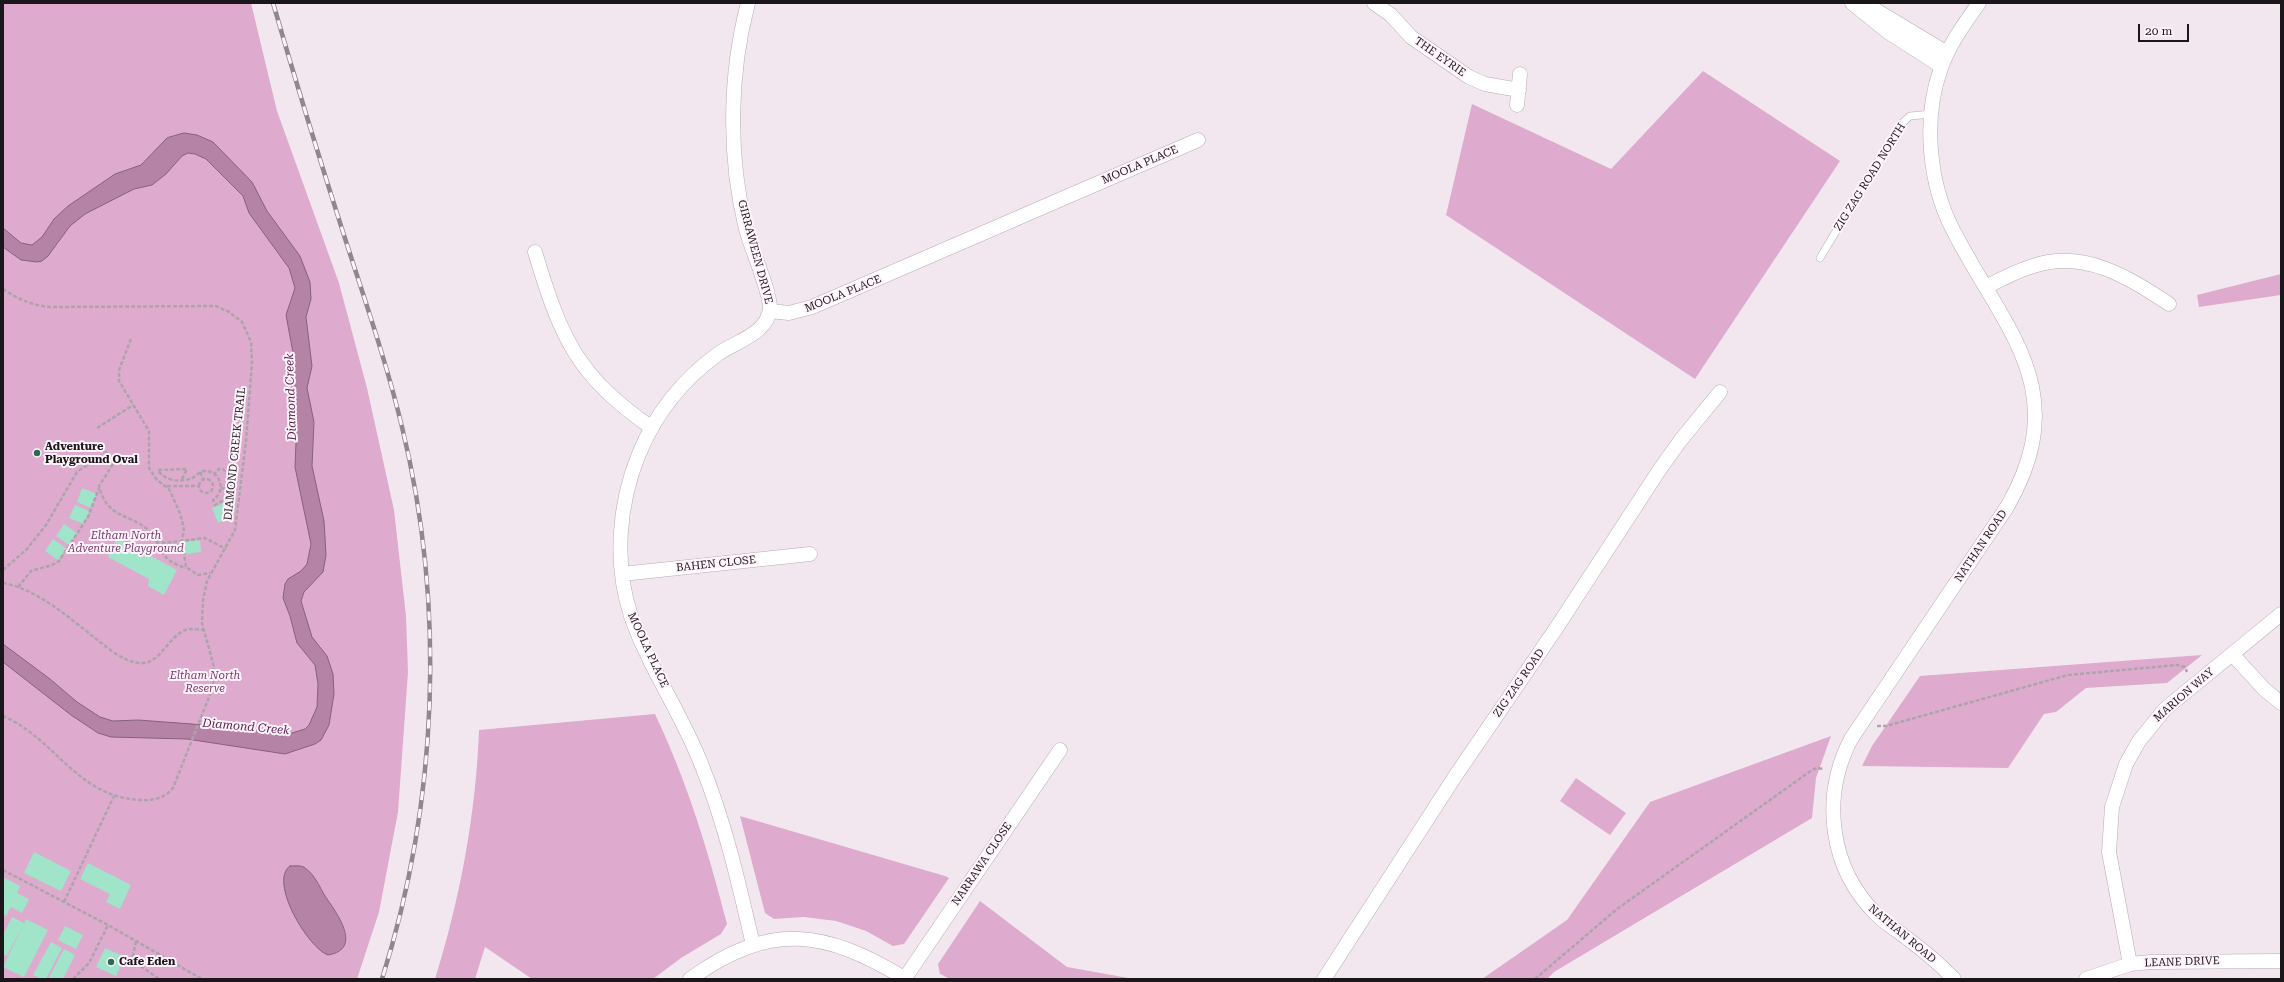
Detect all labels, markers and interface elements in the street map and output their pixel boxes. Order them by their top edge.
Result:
scale bar [2140,16,2191,42]
text: 20 m [2145,24,2172,38]
street label: THE EYRIE [1412,34,1468,80]
street label: ZIG ZAG ROAD NORTH [1831,121,1909,233]
street label: MOOLA PLACE [1100,143,1180,187]
street label: GIRRAWEEN DRIVE [735,199,775,305]
street label: MOOLA PLACE [803,273,883,315]
water label: Diamond Creek [282,353,300,441]
street label: DIAMOND CREEK TRAIL [221,387,249,521]
place label: Adventure Playground Oval [45,440,138,466]
marker: Adventure Playground Oval [32,448,42,458]
street label: NATHAN ROAD [1952,507,2010,585]
park label: Eltham North Adventure Playground [68,529,184,555]
street label: BAHEN CLOSE [675,553,757,575]
street label: MOOLA PLACE [625,610,671,690]
street label: ZIG ZAG ROAD [1491,646,1547,720]
street label: MARION WAY [2151,665,2217,725]
park label: Eltham North Reserve [170,669,240,695]
water label: Diamond Creek [202,716,290,738]
street label: NARRAWA CLOSE [949,820,1015,908]
street label: NATHAN ROAD [1866,902,1938,966]
street label: LEANE DRIVE [2144,954,2220,970]
place label: Cafe Eden [119,955,175,969]
marker: Cafe Eden [106,957,116,967]

